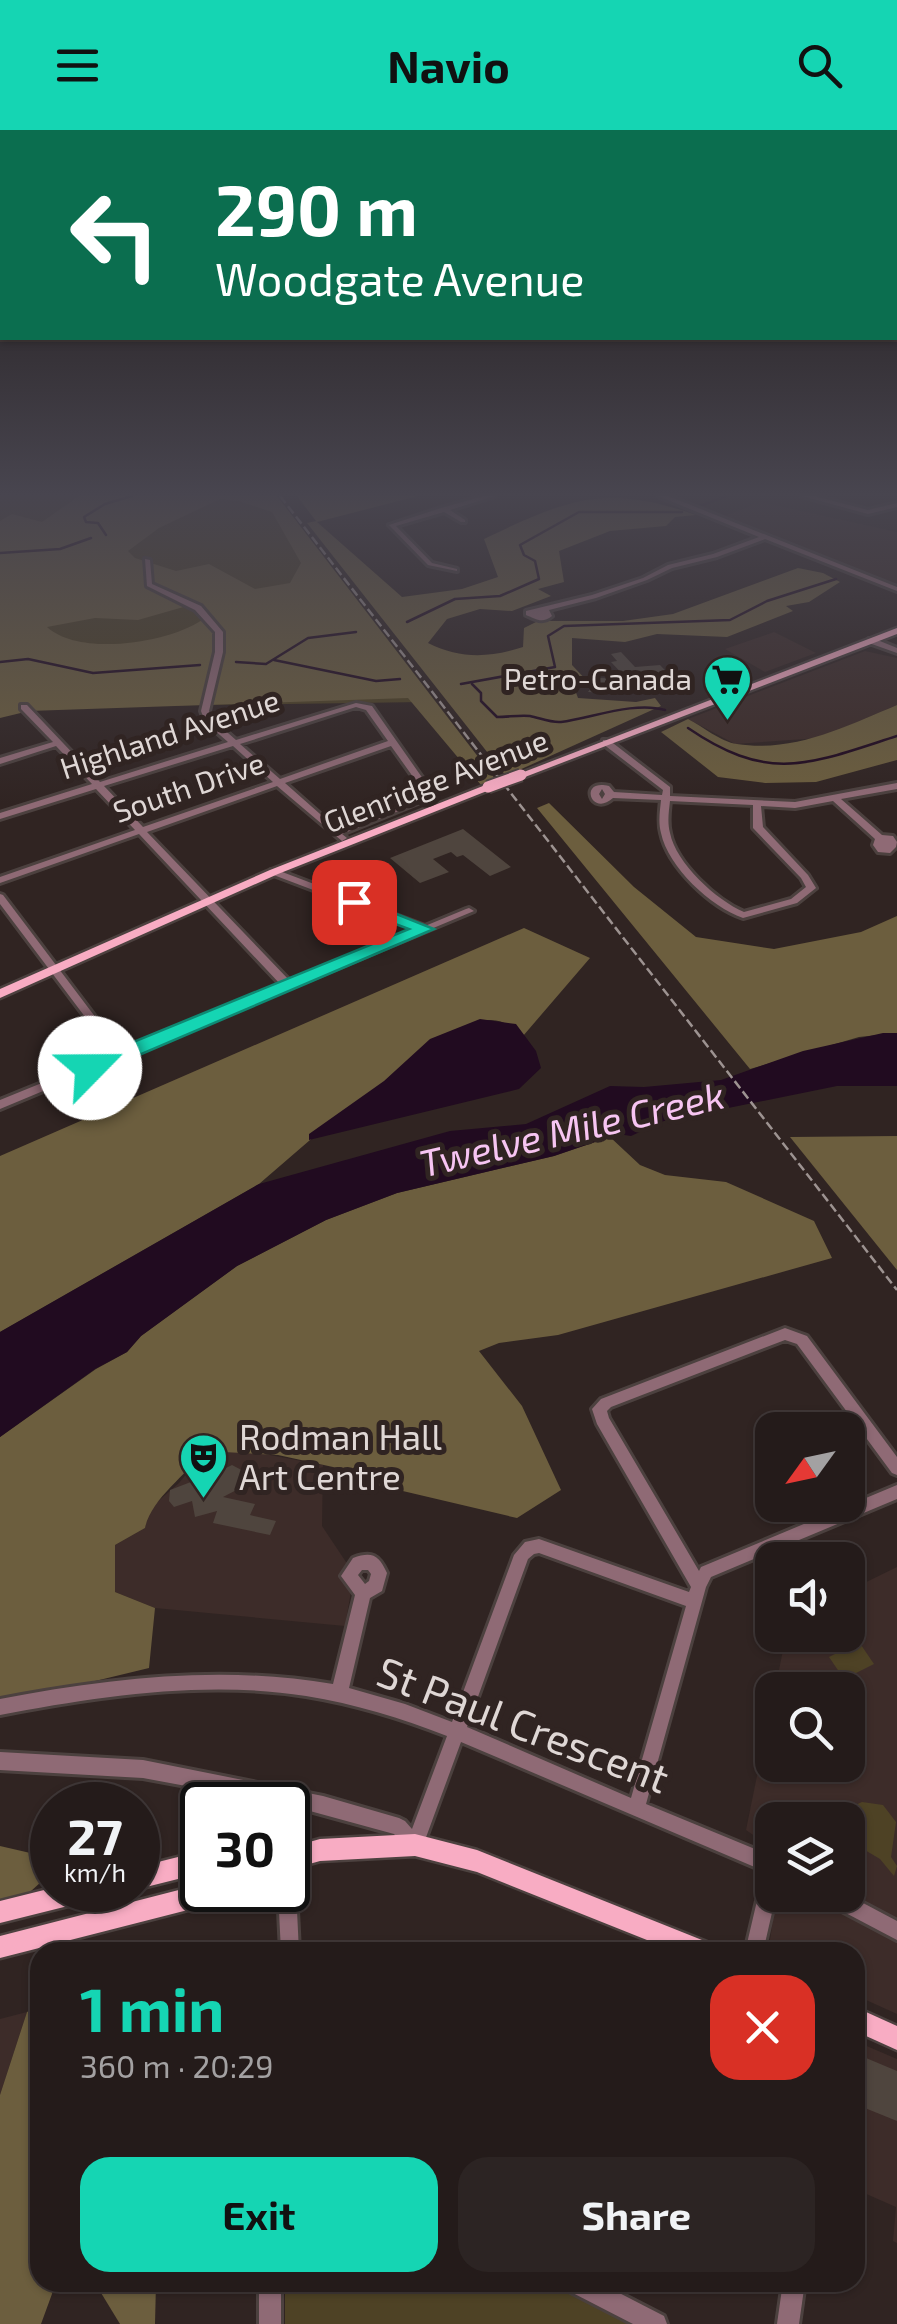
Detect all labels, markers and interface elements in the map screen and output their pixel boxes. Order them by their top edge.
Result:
icon: menu [50,38,105,93]
text: Navio [387,38,510,92]
icon: search [792,38,847,93]
text: 290 m [215,166,418,250]
icon: left [50,170,180,300]
text: Woodgate Avenue [215,251,584,305]
supermarket icon: Petro-Canada [701,654,753,722]
place label: Petro-Canada [504,660,692,696]
street label: Highland Avenue [55,681,283,785]
street label: Glenridge Avenue [318,721,552,839]
street label: South Drive [108,743,269,829]
pin [312,860,397,945]
icon: arrive [327,875,382,930]
position arrow [38,1016,142,1120]
water label: Twelve Mile Creek [415,1071,728,1185]
north arrow [755,1412,865,1522]
map controls [755,1412,865,1912]
place label: Rodman Hall Art Centre [239,1415,442,1497]
theatre icon: Rodman Hall Art Centre [178,1432,230,1500]
button: sound [755,1542,865,1652]
street label: St Paul Crescent [371,1645,677,1802]
button: search [755,1672,865,1782]
speed limit sign: 30 [180,1782,310,1912]
button: layers [755,1802,865,1912]
text: 27 [67,1805,123,1865]
text: km/h [64,1857,126,1887]
text: 1 min [80,1972,224,2044]
button: close [710,1975,815,2080]
text: 360 m · 20:29 [80,2046,274,2084]
button: Exit [80,2157,438,2272]
button: Share [458,2157,815,2272]

